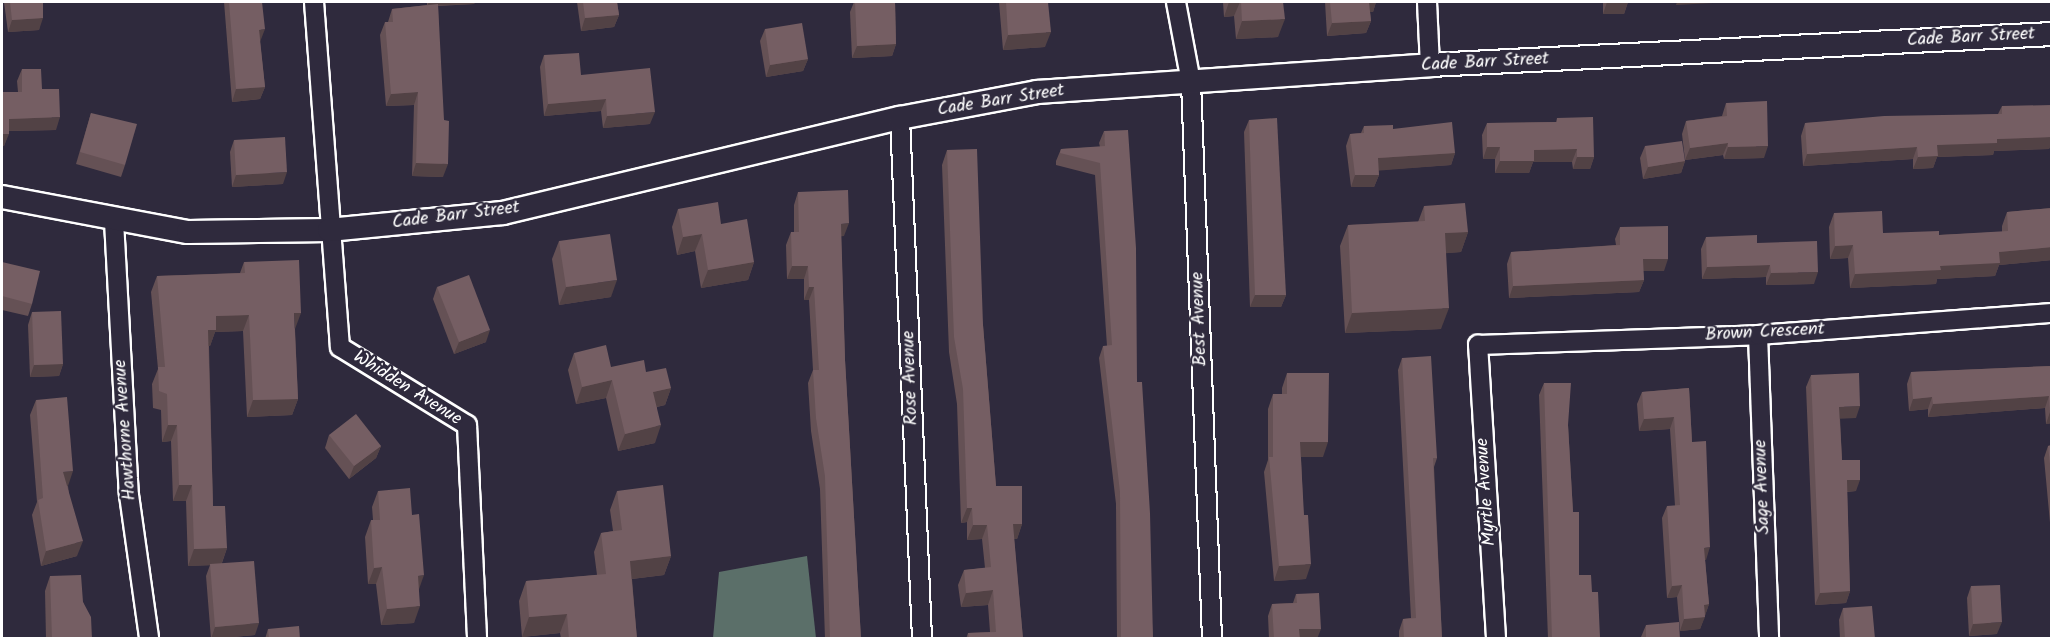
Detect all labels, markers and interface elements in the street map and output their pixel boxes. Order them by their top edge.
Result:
street label: Cade Barr Street [1906,24,2036,52]
street label: Cade Barr Street [1420,49,1550,77]
street label: Cade Barr Street [936,80,1066,122]
street label: Cade Barr Street [391,197,521,235]
street label: Best Avenue [1188,271,1212,367]
street label: Brown Crescent [1705,319,1825,347]
street label: Rose Avenue [899,330,923,426]
street label: Whidden Avenue [349,347,465,431]
street label: Hawthorne Avenue [110,359,142,501]
street label: Myrtle Avenue [1472,437,1502,547]
street label: Sage Avenue [1751,439,1775,535]

